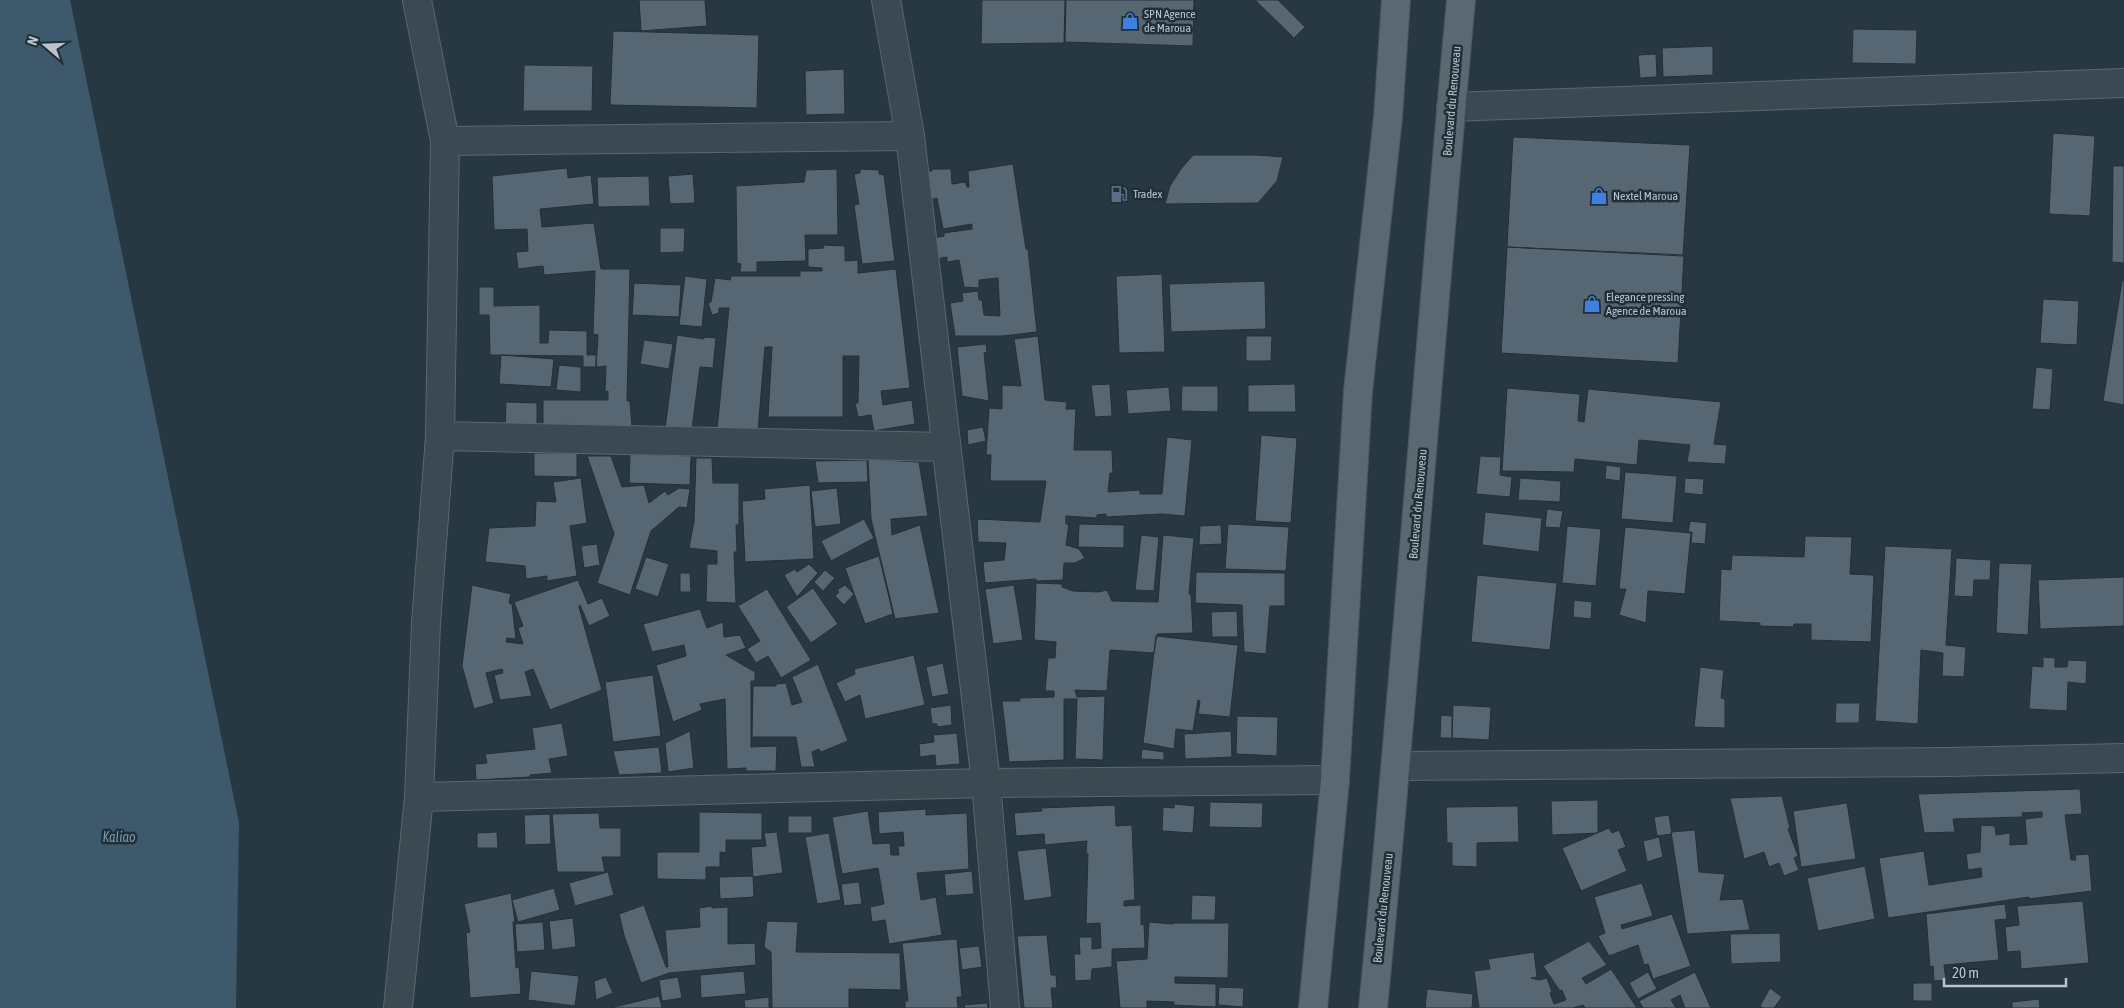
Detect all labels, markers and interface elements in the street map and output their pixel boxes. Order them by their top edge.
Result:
place label: SPN Agence de Maroua [1144,7,1196,35]
shop icon: SPN Agence de Maroua [1120,11,1140,31]
north arrow [20,20,70,70]
text: N [24,34,42,47]
street label: Boulevard du Renouveau [1440,45,1464,157]
fuel station icon: Tradex [1109,184,1129,204]
shop icon: Nextel Maroua [1589,186,1609,206]
place label: Tradex [1133,187,1162,201]
place label: Nextel Maroua [1613,189,1678,203]
place label: Elegance pressing Agence de Maroua [1606,290,1687,318]
shop icon: Elegance pressing Agence de Maroua [1582,294,1602,314]
street label: Boulevard du Renouveau [1406,448,1430,560]
water label: Kaliao [102,829,136,845]
street label: Boulevard du Renouveau [1370,852,1396,964]
scale bar [1944,956,2066,988]
text: 20 m [1952,964,1979,981]

